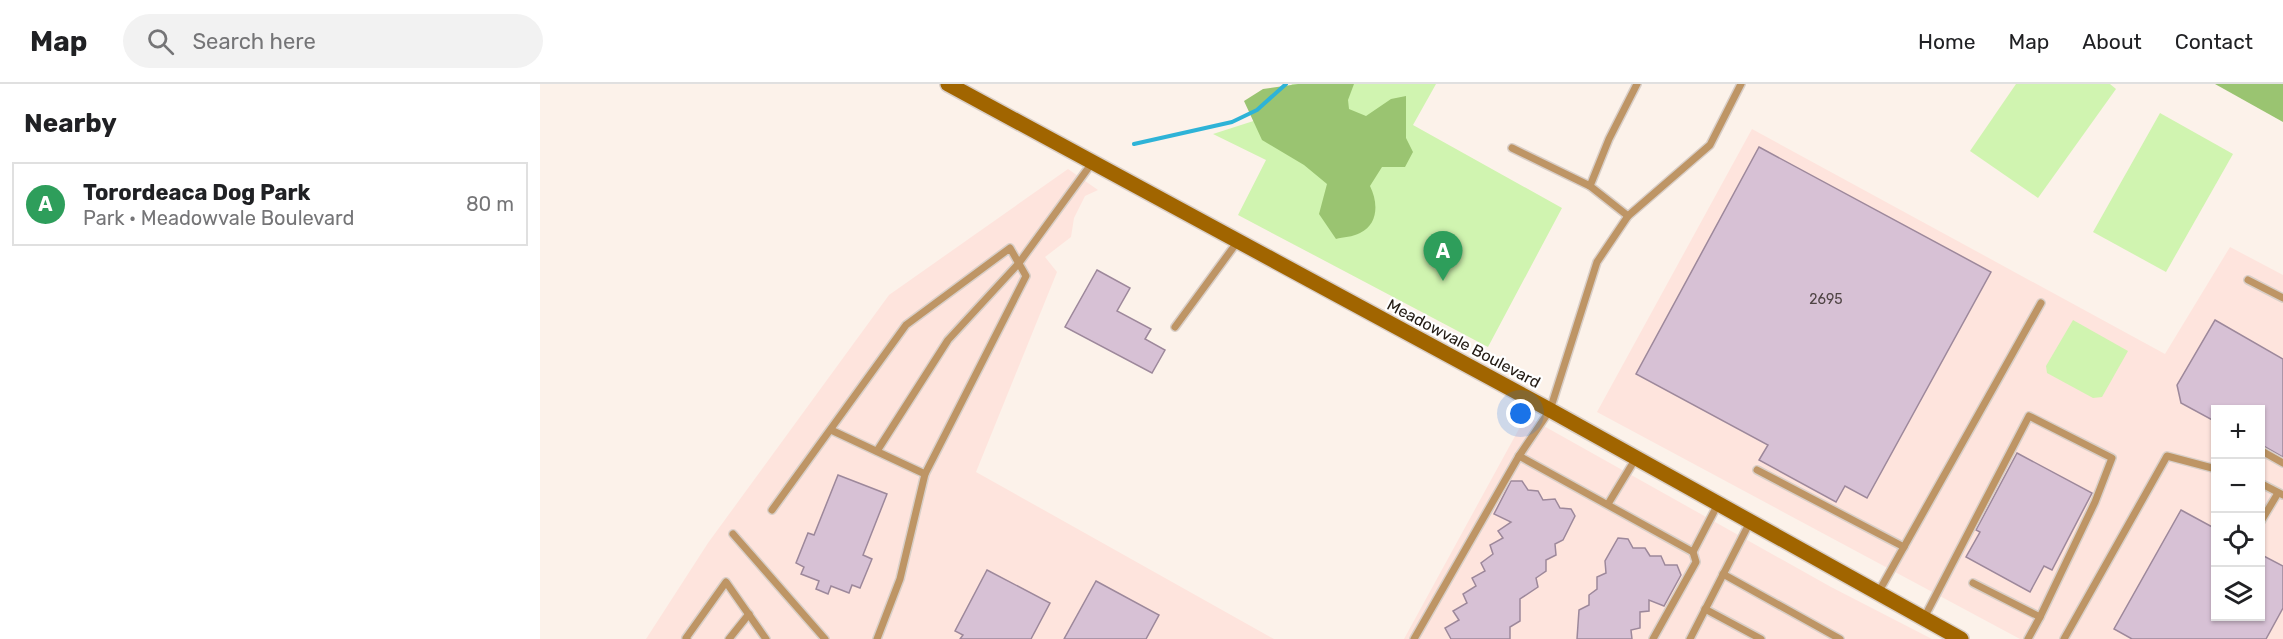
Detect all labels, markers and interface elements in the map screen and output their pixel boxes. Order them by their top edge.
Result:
search box [123,14,543,68]
text: Map [30,25,87,58]
icon: search [144,25,177,58]
text: Search here [192,28,316,55]
text: Home [1918,29,1975,54]
text: Map [2008,29,2049,54]
text: About [2082,29,2142,54]
text: Contact [2175,29,2253,54]
text: Nearby [24,108,117,139]
text: Torordeaca Dog Park [83,179,310,206]
text: A [38,192,53,216]
text: 80 m [466,192,514,216]
text: Park · Meadowvale Boulevard [83,206,354,230]
pin: A [1424,232,1462,281]
house number: 2695 [1809,291,1843,308]
street label: Meadowvale Boulevard [1384,295,1544,392]
your location [1506,399,1535,428]
map controls [2211,405,2265,621]
button: + [2211,405,2265,459]
button: − [2211,459,2265,513]
button: locate [2211,513,2265,567]
button: layers [2211,567,2265,621]

